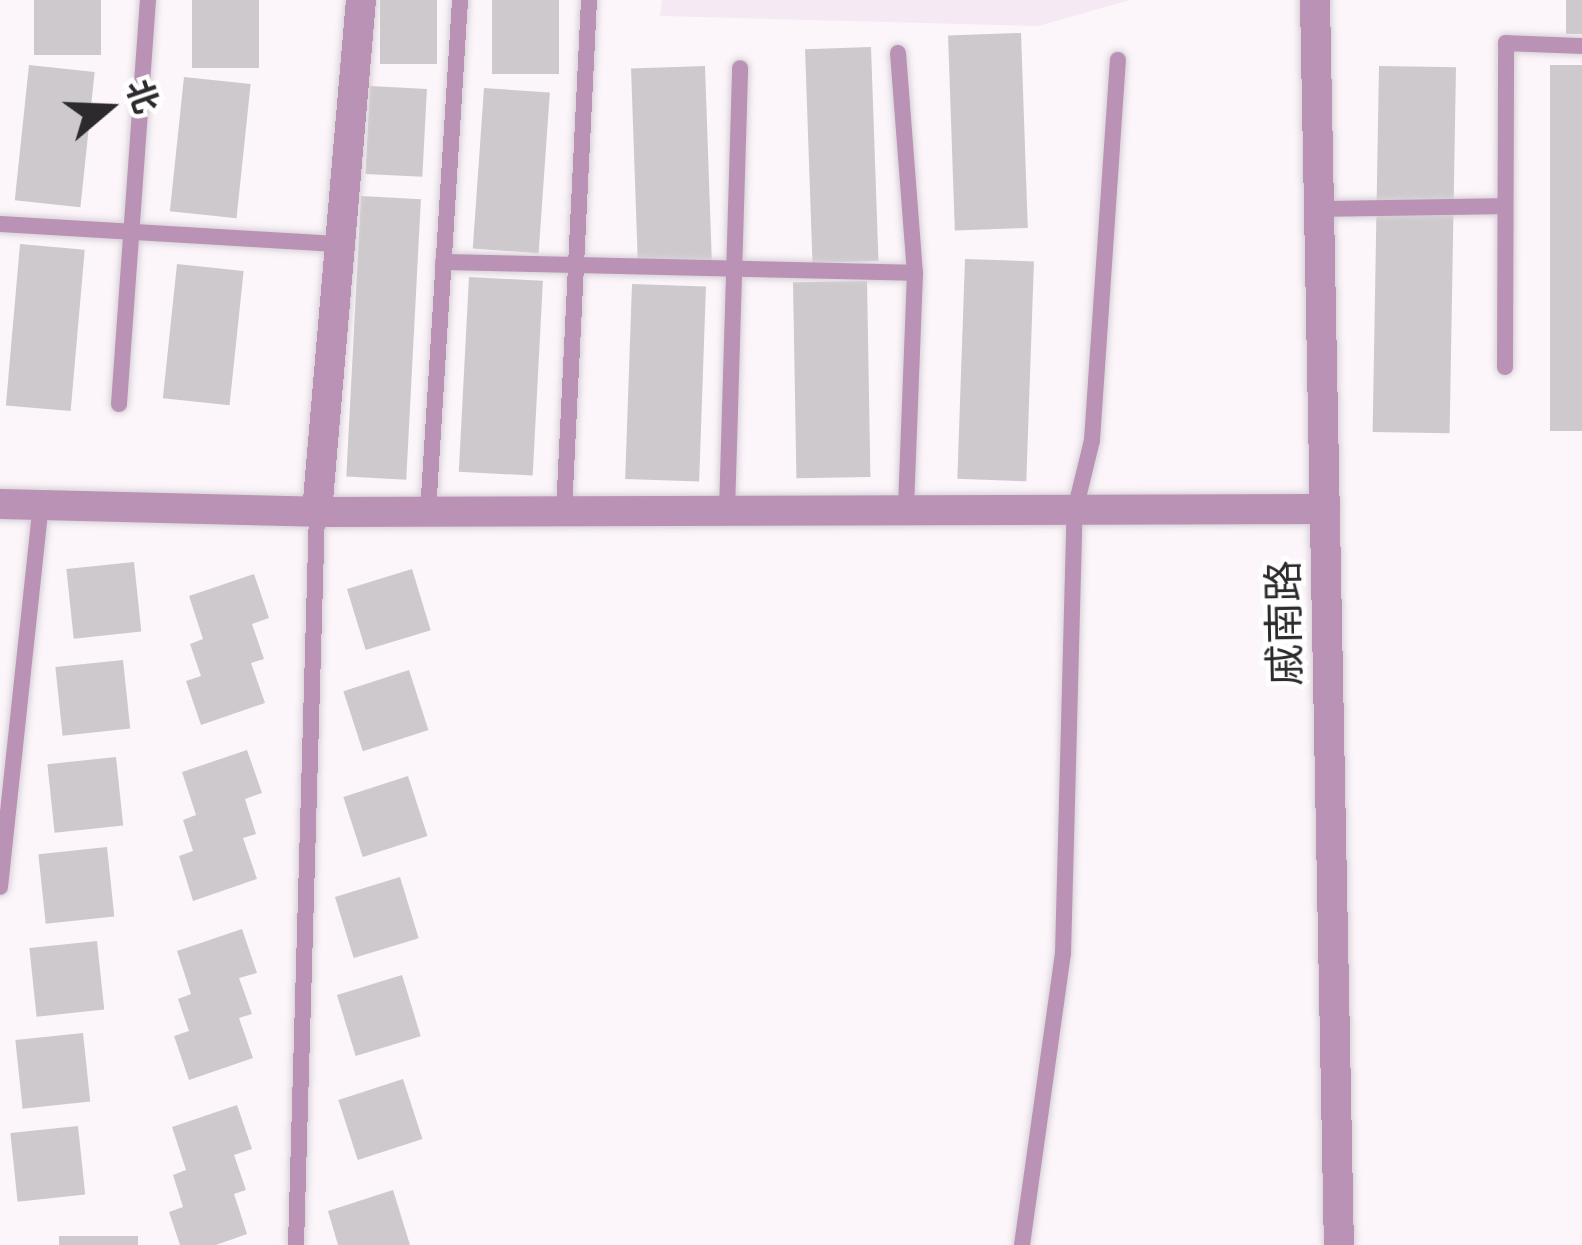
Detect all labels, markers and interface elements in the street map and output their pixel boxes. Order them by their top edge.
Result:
north arrow [48,48,168,168]
text: 北 [120,74,165,118]
street label: 戚南路 [1259,560,1311,686]

